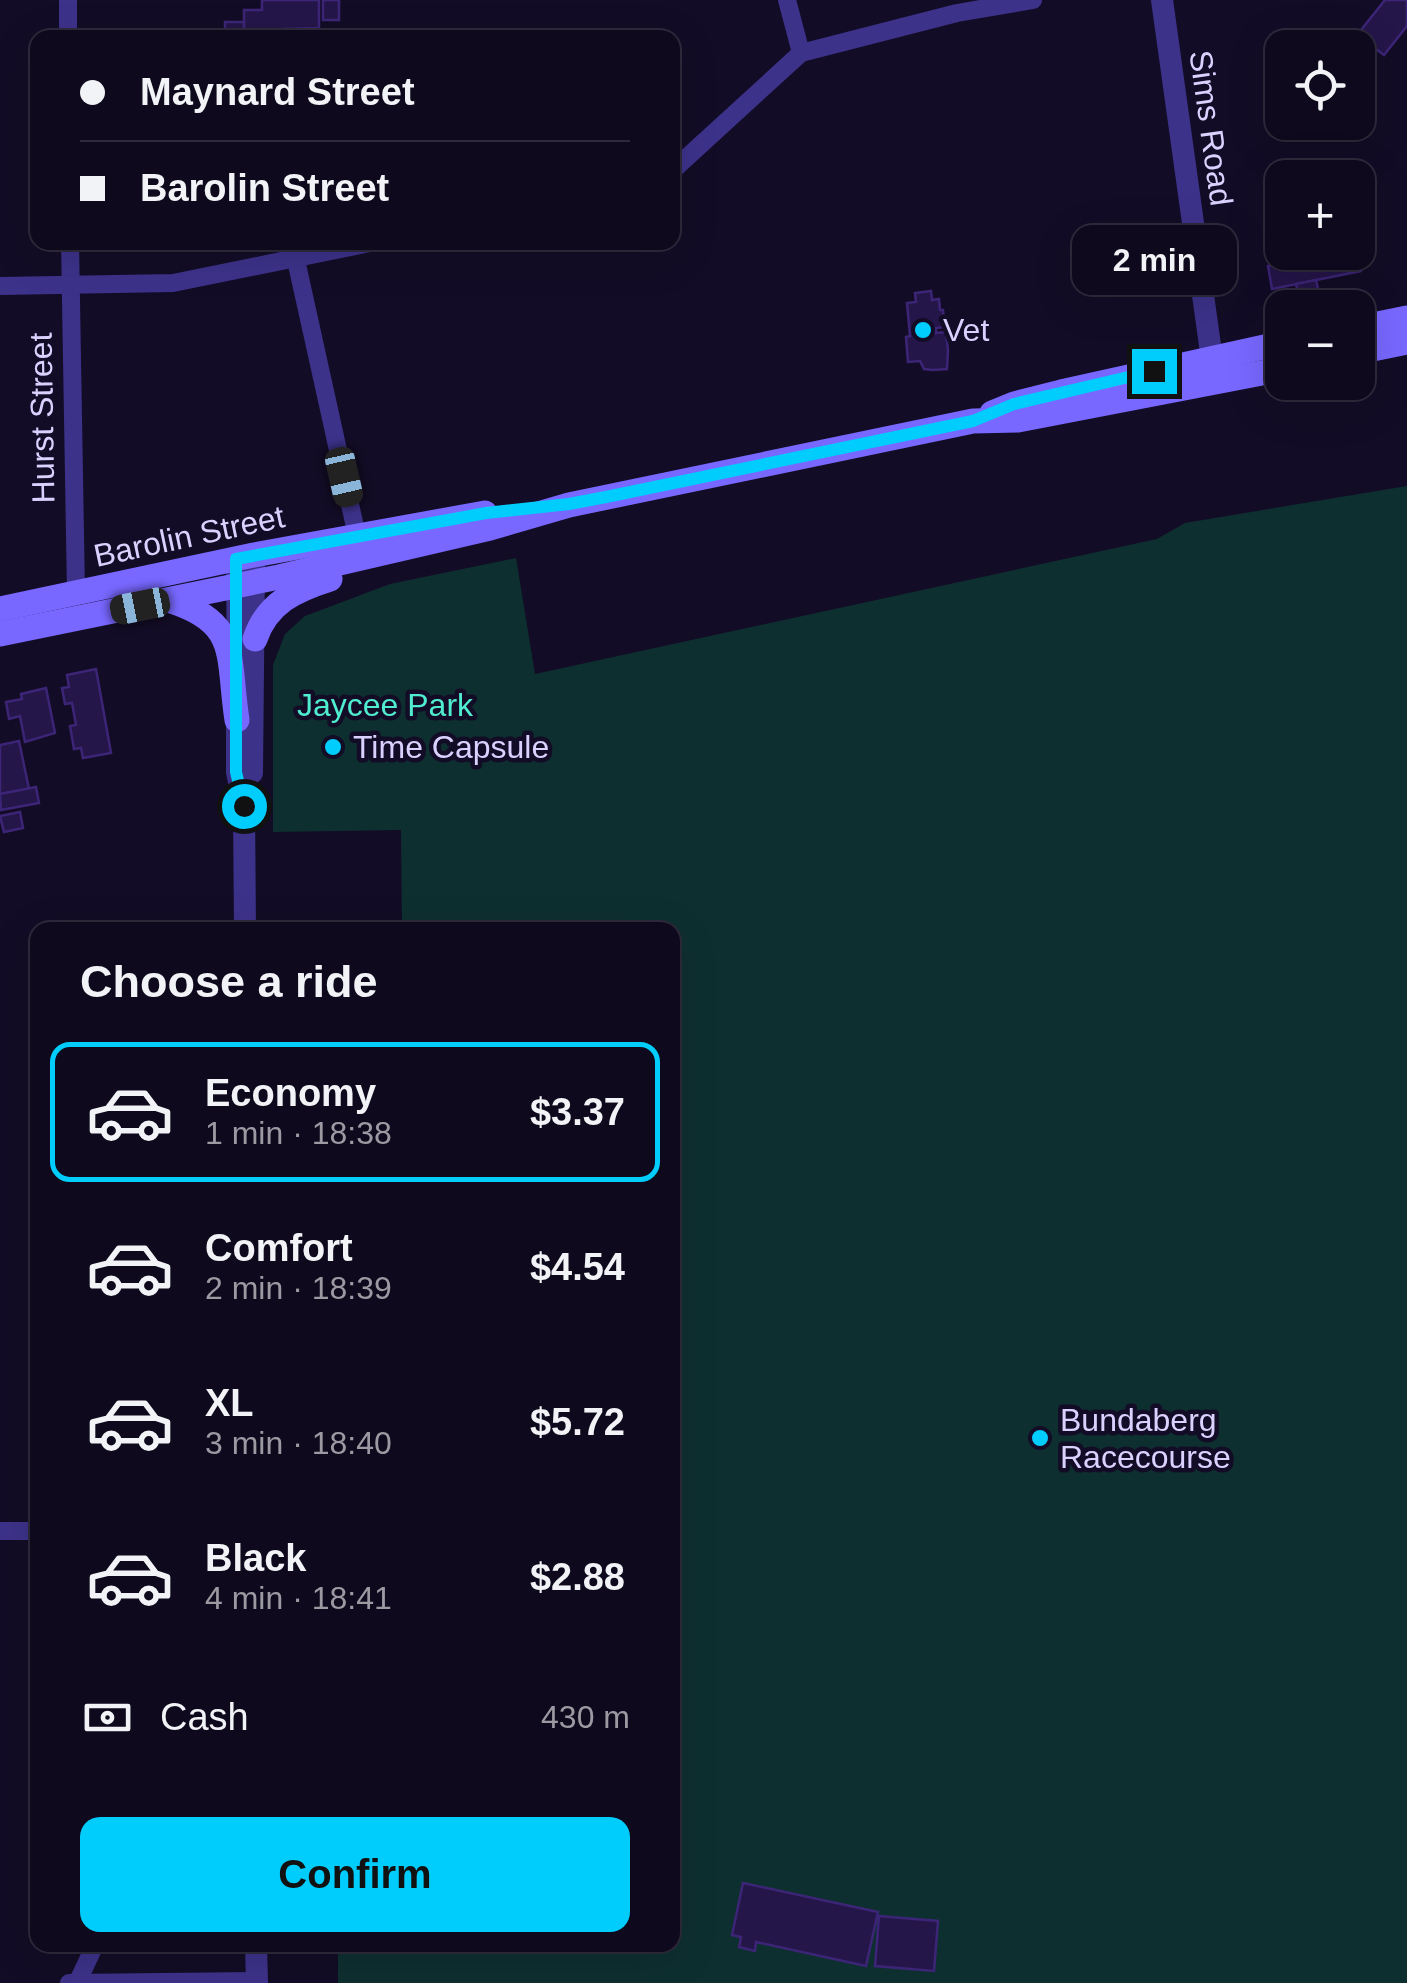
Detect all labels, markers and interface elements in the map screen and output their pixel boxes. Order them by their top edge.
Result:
map controls [1265,30,1375,400]
button: locate [1265,30,1375,140]
street label: Sims Road [1182,48,1240,208]
text: Maynard Street [140,71,415,113]
button: + [1265,160,1375,270]
text: Barolin Street [140,167,389,209]
callout: 2 min [1072,226,1236,296]
text: 2 min [1113,242,1196,278]
button: − [1265,290,1375,400]
place label: Vet [943,312,989,348]
marker: Vet [912,319,934,341]
street label: Hurst Street [23,332,61,504]
route end [1132,349,1177,394]
car [323,444,365,510]
street label: Barolin Street [90,498,288,574]
car [108,586,172,626]
park label: Jaycee Park [297,687,474,723]
place label: Time Capsule [353,729,549,765]
marker: Time Capsule [322,736,344,758]
route start [222,784,267,829]
text: Choose a ride [80,956,378,1007]
icon: car [85,1067,175,1157]
text: Economy [205,1072,376,1114]
text: $3.37 [530,1091,625,1133]
text: 1 min · 18:38 [205,1115,392,1151]
icon: car [85,1222,175,1312]
text: Comfort [205,1227,353,1269]
text: $4.54 [530,1246,625,1288]
text: 2 min · 18:39 [205,1270,392,1306]
icon: car [85,1377,175,1467]
text: XL [205,1382,254,1424]
text: $5.72 [530,1401,625,1443]
place label: Bundaberg Racecourse [1060,1402,1231,1475]
text: 3 min · 18:40 [205,1425,392,1461]
marker: Bundaberg Racecourse [1029,1427,1051,1449]
icon: car [85,1532,175,1622]
text: Black [205,1537,306,1579]
text: $2.88 [530,1556,625,1598]
text: 4 min · 18:41 [205,1580,392,1616]
icon: cash [80,1690,135,1745]
text: Cash [160,1696,249,1738]
text: 430 m [541,1699,630,1735]
button: Confirm [80,1817,630,1932]

